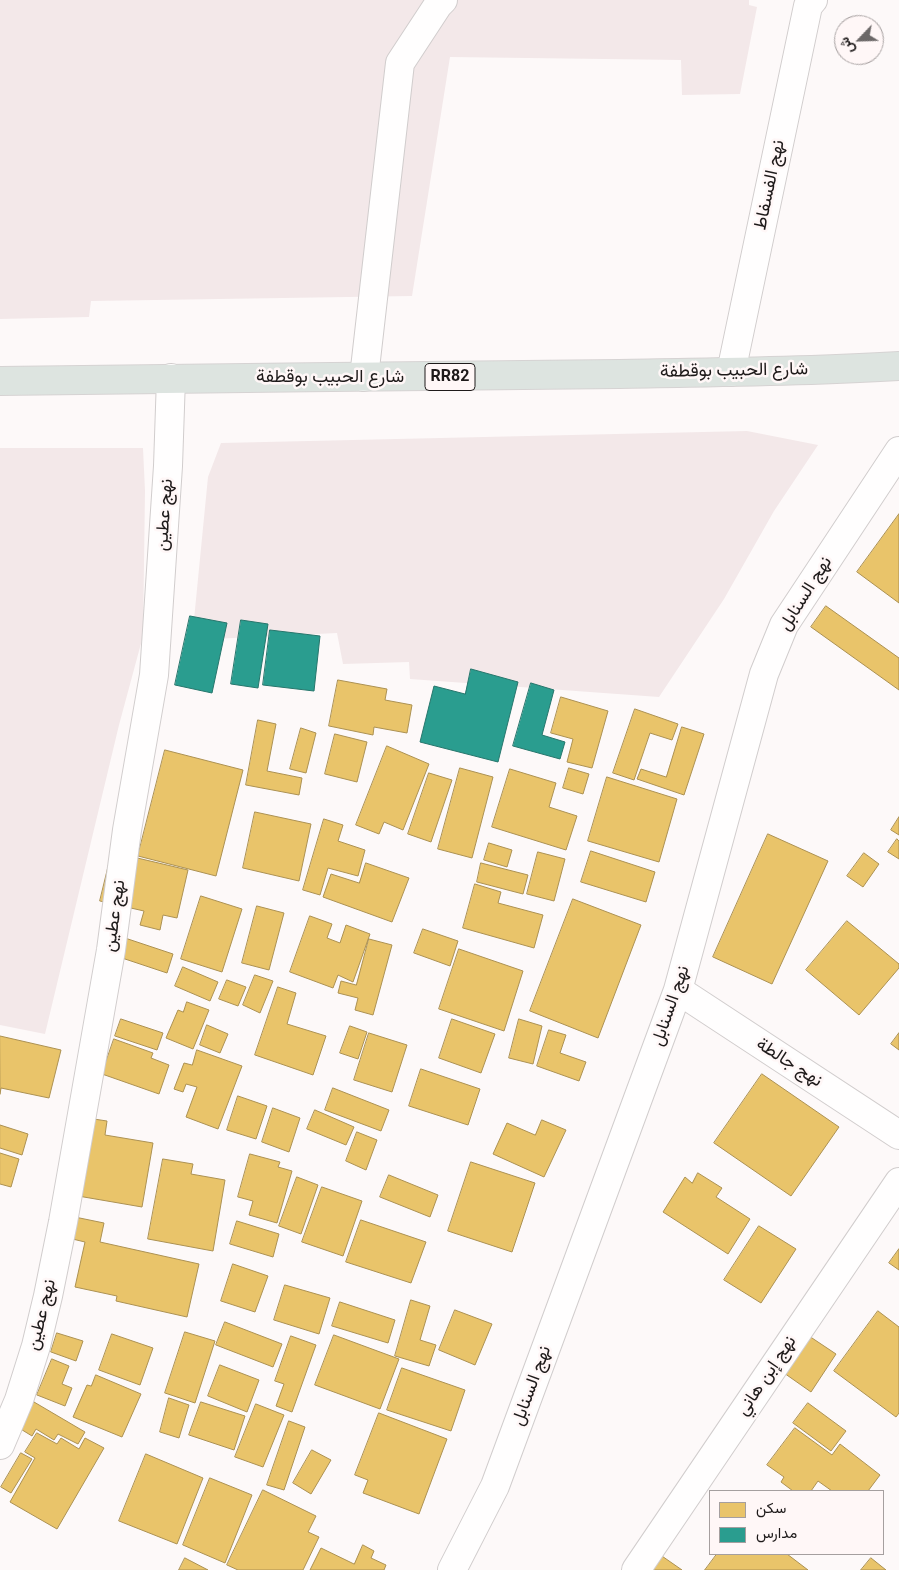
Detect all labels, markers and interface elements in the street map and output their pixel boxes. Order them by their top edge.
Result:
north arrow [834,15,884,65]
text: ش [835,35,857,57]
street label: نهج الفسفاط [750,138,790,232]
street label: شارع الحبيب بوقطفة [660,359,808,383]
road number: RR82 [425,364,475,391]
street label: شارع الحبيب بوقطفة [256,366,404,388]
street label: نهج عطين [152,478,178,552]
street label: نهج السنابل [775,553,837,635]
street label: نهج عطين [99,879,131,953]
street label: نهج السنابل [647,963,695,1049]
street label: نهج جالطة [752,1034,826,1092]
street label: نهج عطين [23,1277,61,1353]
street label: نهج إبن هاني [732,1332,802,1420]
street label: نهج السنابل [508,1343,556,1429]
legend [709,1490,884,1555]
text: سكن [756,1499,786,1517]
text: مدارس [756,1524,797,1542]

